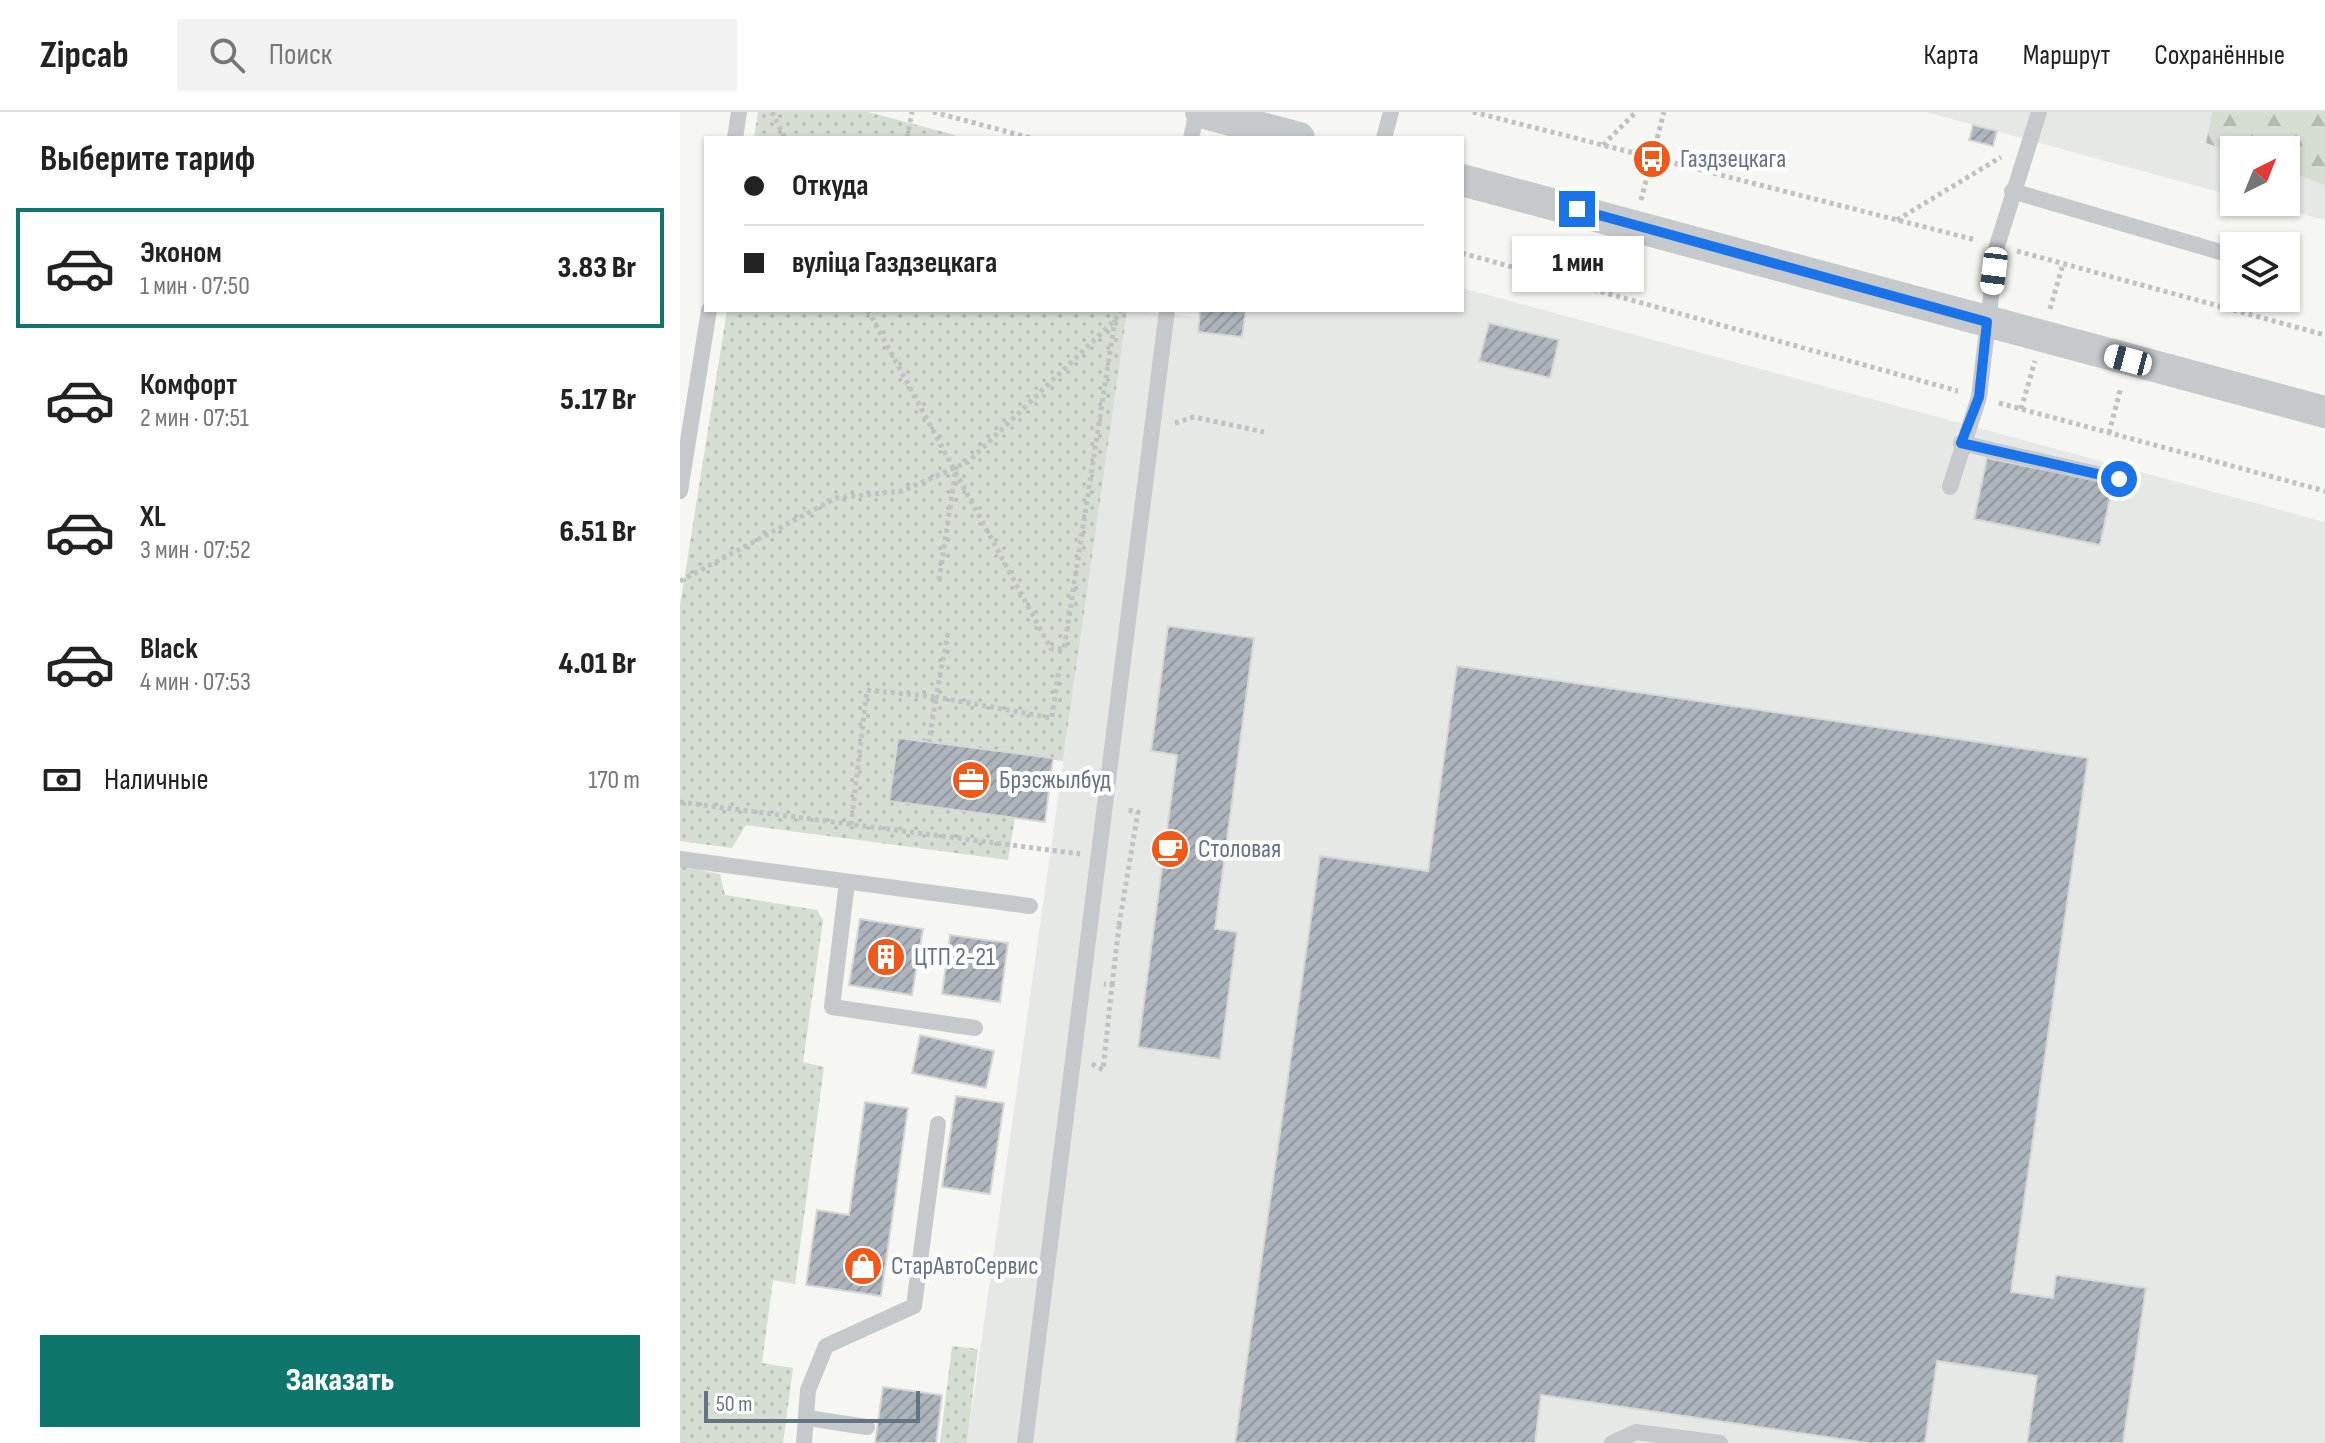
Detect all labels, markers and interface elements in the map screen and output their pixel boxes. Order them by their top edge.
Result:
search box [177,19,737,91]
text: Zipcab [40,33,129,78]
icon: search [205,33,249,77]
text: Поиск [269,37,332,73]
text: Карта [1924,39,1979,72]
text: Маршрут [2023,39,2110,72]
text: Сохранённые [2154,39,2285,72]
north arrow [2220,136,2300,216]
map controls [2220,136,2300,312]
text: Выберите тариф [40,138,255,181]
bus stop icon: Газдзецкага [1631,138,1673,180]
place label: Газдзецкага [1680,144,1786,175]
text: Откуда [792,168,869,204]
route end [1559,191,1595,227]
icon: car [44,232,116,304]
button: layers [2220,232,2300,312]
text: Эконом [140,235,222,271]
callout: 1 мин [1511,237,1643,293]
text: вуліца Газдзецкага [792,245,997,281]
car [1979,246,2009,296]
text: 1 мин [1552,248,1604,279]
text: 3.83 Br [557,250,636,286]
text: 1 мин · 07:50 [140,271,250,302]
car [2102,342,2154,378]
icon: car [44,364,116,436]
text: Комфорт [140,367,237,403]
text: 5.17 Br [560,382,636,418]
text: 2 мин · 07:51 [140,403,249,434]
route start [2101,461,2137,497]
icon: car [44,496,116,568]
text: XL [140,499,166,535]
text: 6.51 Br [559,514,636,550]
text: 3 мин · 07:52 [140,535,251,566]
icon: car [44,628,116,700]
text: Black [140,631,198,667]
text: 4.01 Br [559,646,636,682]
text: 4 мин · 07:53 [140,667,251,698]
icon: cash [40,758,84,802]
office icon: Брэсжылбуд [950,759,992,801]
text: Наличные [104,762,209,798]
text: 170 m [588,765,640,796]
place label: Брэсжылбуд [999,765,1111,796]
cafe icon: Столовая [1149,828,1191,870]
place label: Столовая [1198,834,1281,865]
building icon: ЦТП 2-21 [865,936,907,978]
place label: ЦТП 2-21 [914,942,995,973]
shop icon: СтарАвтоСервис [842,1245,884,1287]
place label: СтарАвтоСервис [891,1251,1039,1282]
button: Заказать [40,1335,640,1427]
scale bar [704,1387,920,1423]
text: 50 m [716,1391,752,1418]

